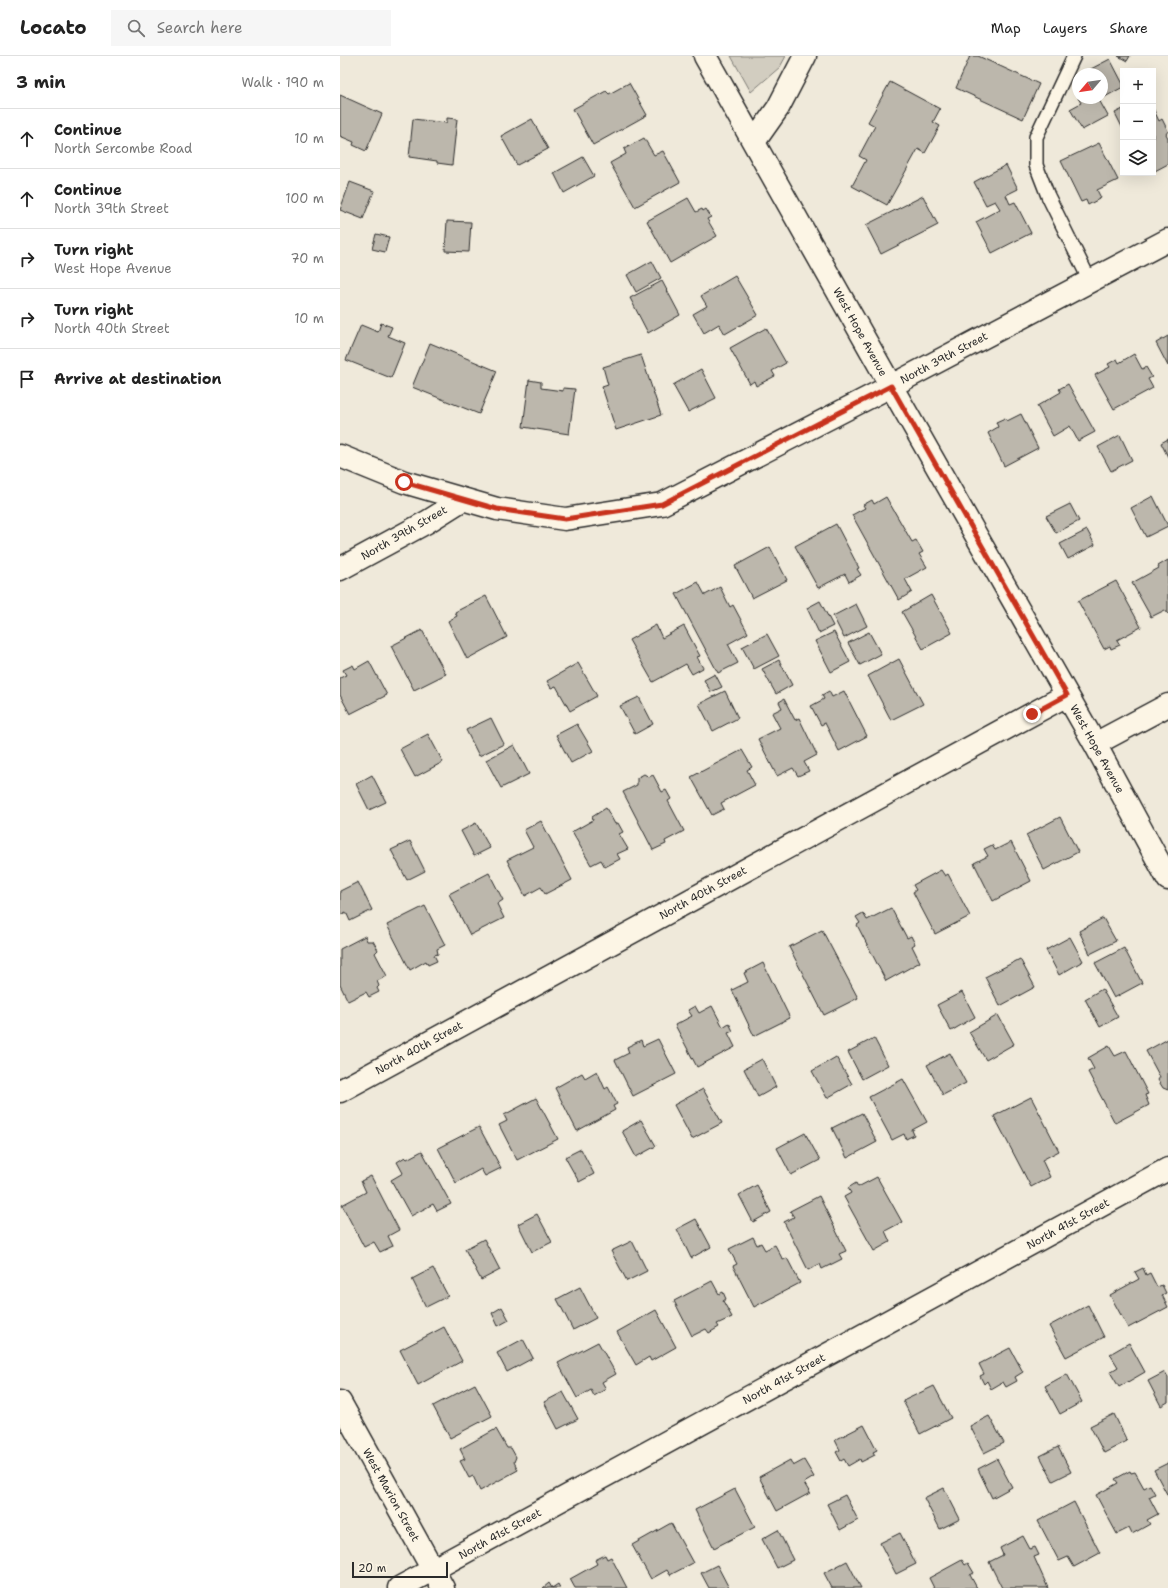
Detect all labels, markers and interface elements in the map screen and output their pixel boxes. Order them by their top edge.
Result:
search box [111,10,391,46]
text: Locato [20,15,87,40]
icon: search [125,17,147,39]
text: Search here [157,18,242,38]
text: Map [991,19,1021,37]
text: Layers [1043,19,1087,37]
text: Share [1109,19,1148,37]
north arrow [1072,68,1108,104]
map controls [1120,68,1156,176]
button: + [1120,68,1156,104]
text: 3 min [16,71,66,93]
text: Walk · 190 m [242,74,324,91]
button: − [1120,104,1156,140]
text: Continue [54,120,122,140]
icon: ahead [16,128,38,150]
text: 10 m [294,130,324,147]
text: North Sercombe Road [54,140,192,157]
button: layers [1120,140,1156,176]
text: Continue [54,180,122,200]
icon: ahead [16,188,38,210]
text: 100 m [285,190,324,207]
text: North 39th Street [54,200,169,217]
text: Turn right [54,240,134,260]
icon: right [16,248,38,270]
text: 70 m [290,250,324,267]
text: West Hope Avenue [54,260,172,277]
street label: West Hope Avenue [829,285,891,379]
text: Turn right [54,300,134,320]
icon: right [16,308,38,330]
text: 10 m [294,310,324,327]
text: North 40th Street [54,320,170,337]
street label: North 39th Street [898,328,991,387]
icon: arrive [16,368,38,390]
text: Arrive at destination [54,369,222,389]
route start [395,473,413,491]
street label: North 39th Street [358,502,450,564]
street label: West Hope Avenue [1066,702,1128,796]
route end [1023,705,1041,723]
street label: North 40th Street [657,863,750,923]
street label: North 40th Street [373,1018,466,1078]
street label: North 41st Street [1024,1195,1112,1253]
street label: North 41st Street [740,1350,828,1408]
street label: West Marion Street [359,1446,423,1544]
street label: North 41st Street [456,1505,544,1563]
scale bar [352,1560,448,1579]
text: 20 m [358,1561,386,1576]

